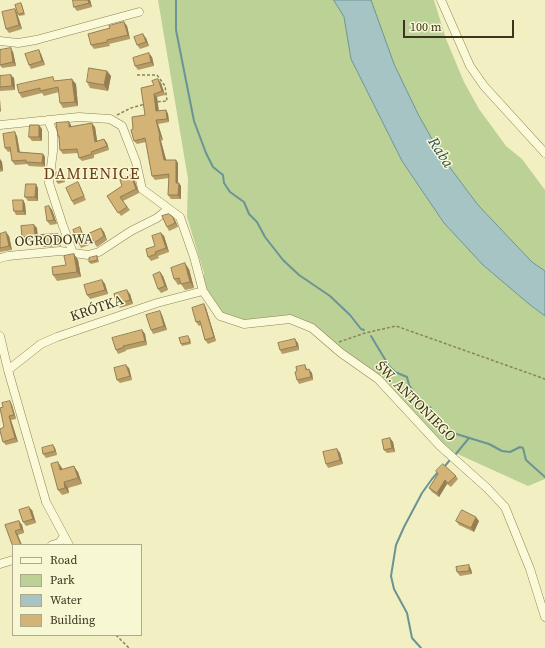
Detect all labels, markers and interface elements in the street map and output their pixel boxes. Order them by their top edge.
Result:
scale bar [405,12,516,38]
text: 100 m [410,19,442,35]
water label: Raba [424,134,456,172]
district label: DAMIENICE [44,165,140,185]
street label: OGRODOWA [14,231,94,251]
street label: KRÓTKA [68,292,126,326]
street label: ŚW. ANTONIEGO [371,358,459,446]
legend [12,544,142,636]
text: Road [50,552,77,568]
text: Park [50,572,75,588]
text: Water [50,592,82,608]
text: Building [50,612,95,628]

